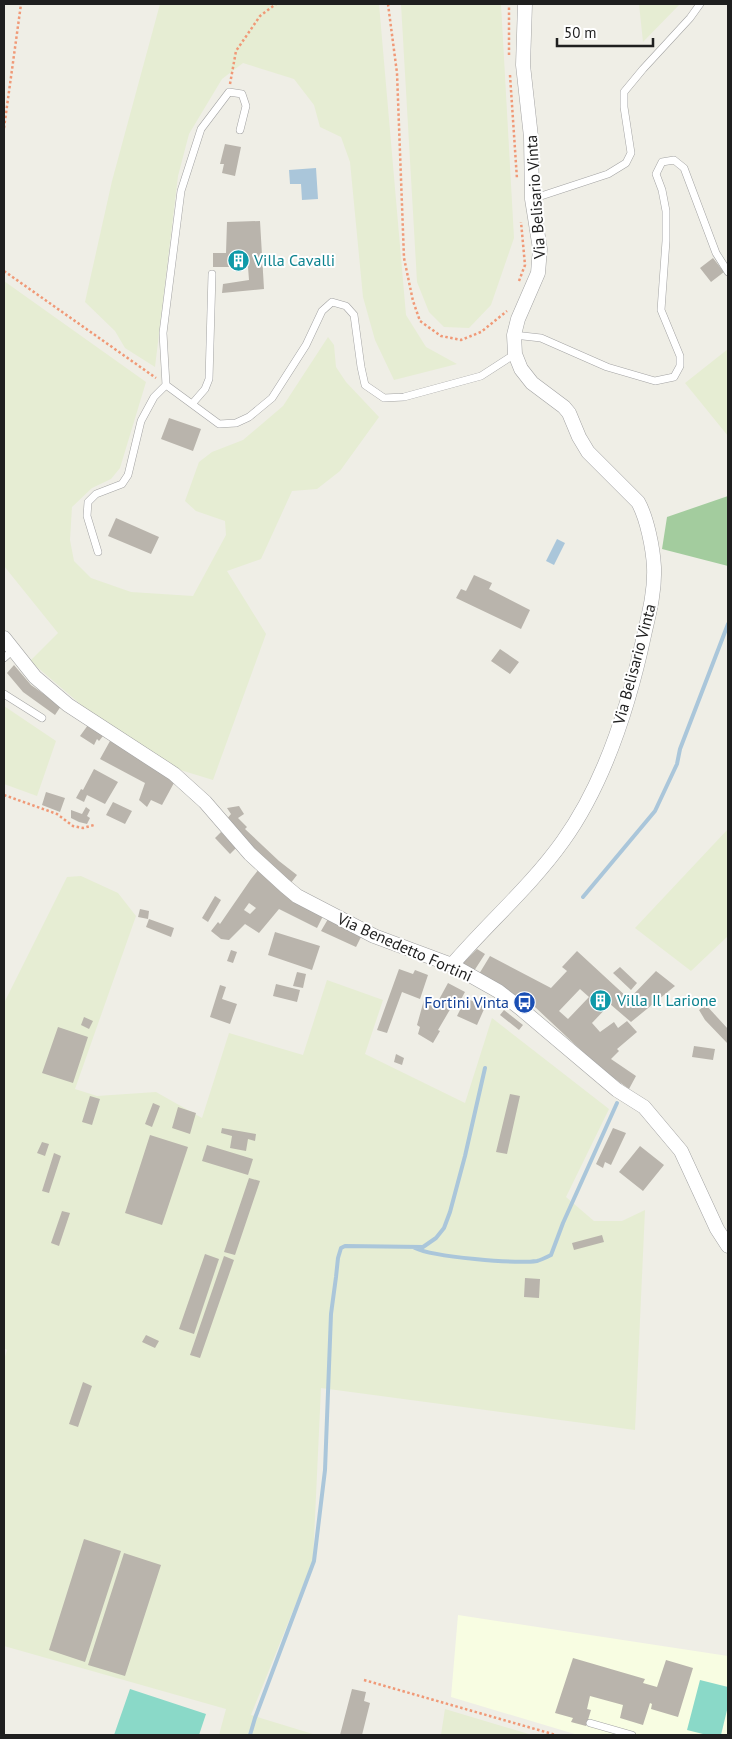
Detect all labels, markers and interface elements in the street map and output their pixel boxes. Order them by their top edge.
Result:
scale bar [557,15,653,47]
text: 50 m [564,23,597,42]
street label: Via Belisario Vinta [521,134,549,261]
building icon: Villa Cavalli [226,248,250,272]
place label: Villa Cavalli [253,250,335,270]
street label: Via Belisario Vinta [608,601,660,728]
street label: Via Benedetto Fortini [333,908,476,986]
building icon: Villa Il Larione [589,988,613,1012]
bus stop icon: Fortini Vinta [513,990,537,1014]
place label: Villa Il Larione [616,990,717,1010]
place label: Fortini Vinta [424,992,509,1012]

